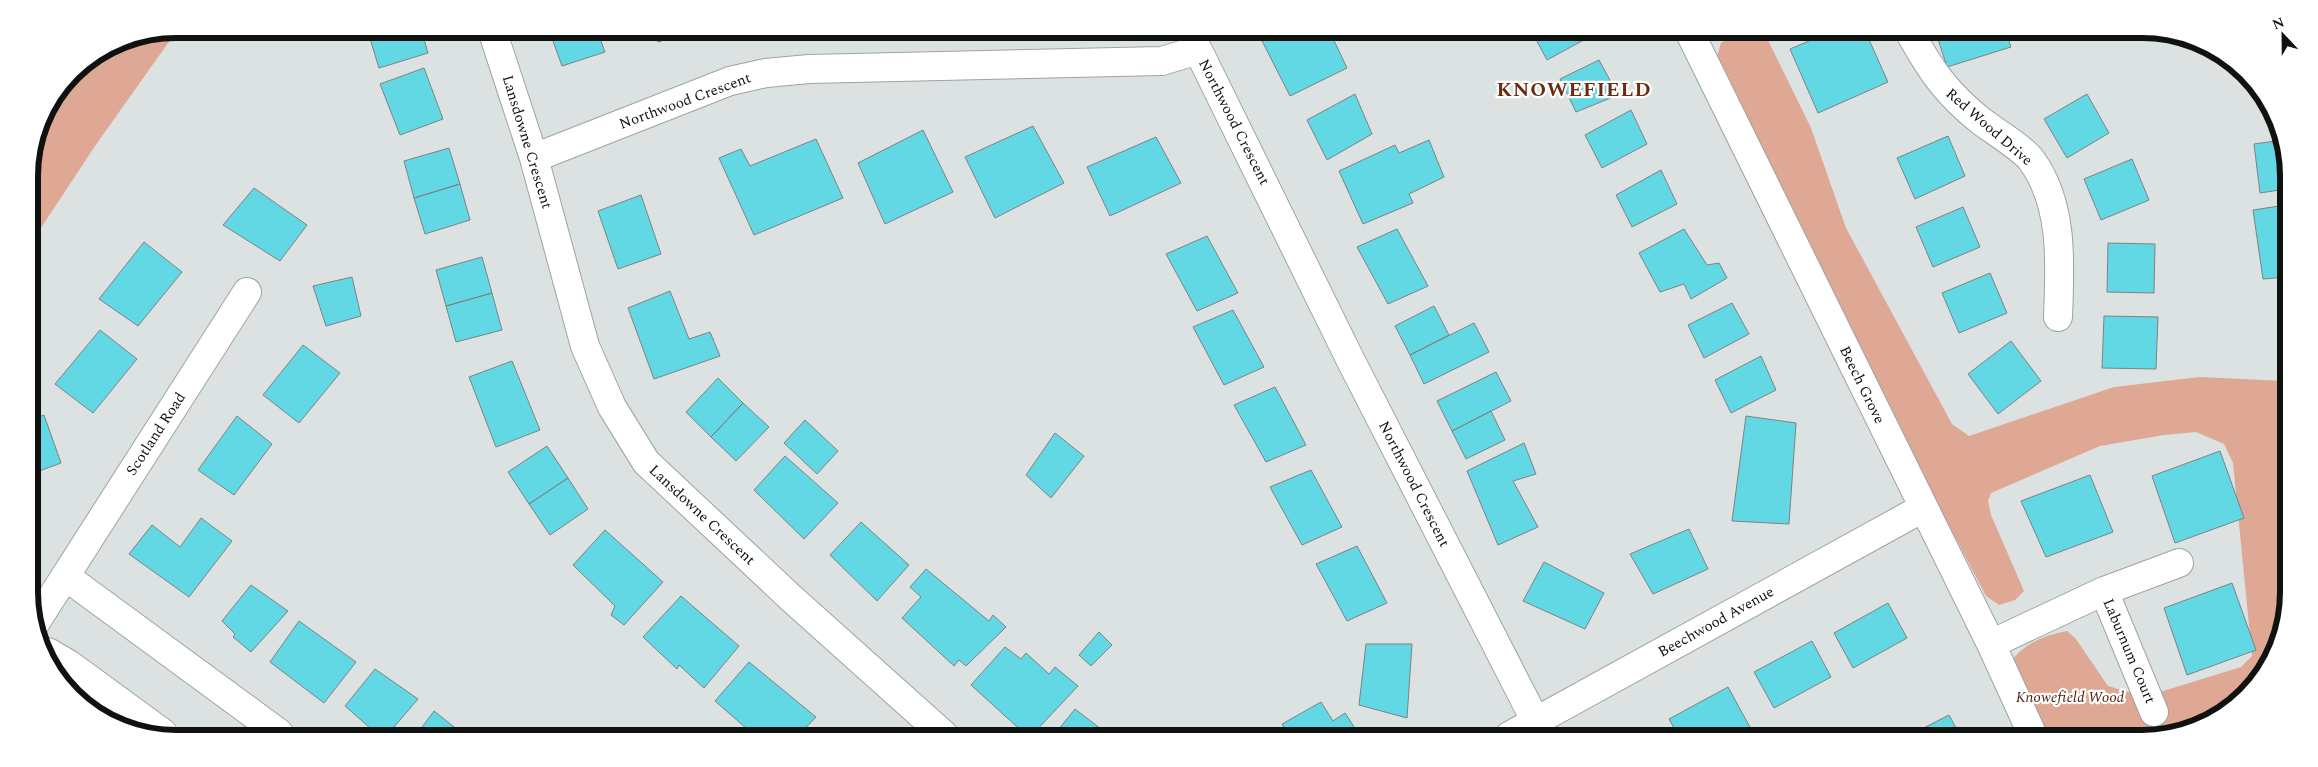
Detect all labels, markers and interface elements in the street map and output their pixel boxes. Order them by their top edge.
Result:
north arrow [2258,10,2308,60]
text: N [2269,12,2288,35]
street label: Northwood Crescent [1192,55,1276,189]
street label: Northwood Crescent [616,66,754,136]
street label: Lansdowne Crescent [496,72,558,212]
district label: KNOWEFIELD [1496,75,1652,105]
street label: Red Wood Drive [1940,83,2038,171]
street label: Beech Grove [1833,342,1891,428]
street label: Scotland Road [120,388,192,480]
street label: Northwood Crescent [1372,417,1456,551]
street label: Lansdowne Crescent [643,459,761,571]
street label: Beechwood Avenue [1654,581,1778,663]
street label: Laburnum Court [2097,595,2161,707]
park label: Knowefield Wood [2016,686,2125,709]

